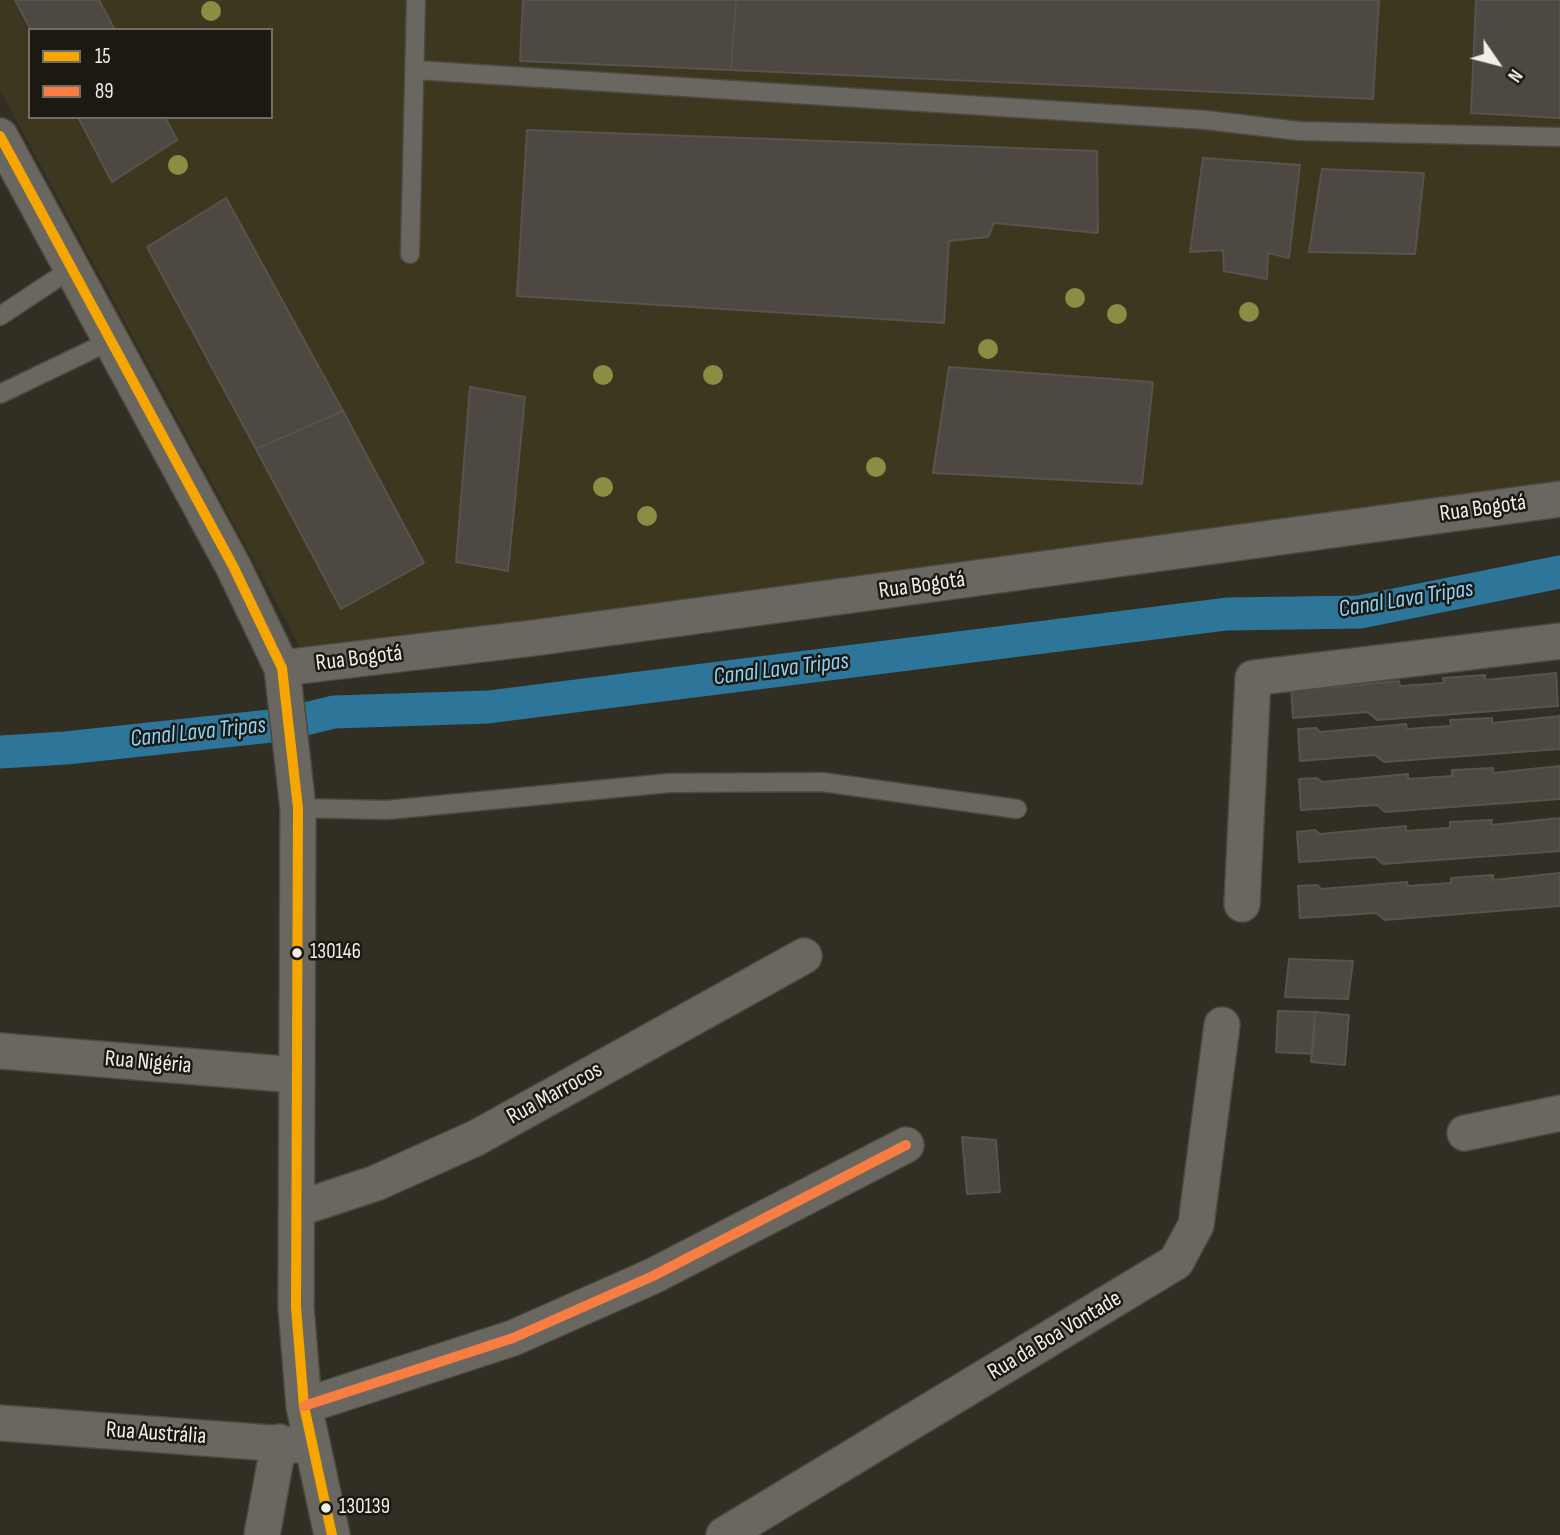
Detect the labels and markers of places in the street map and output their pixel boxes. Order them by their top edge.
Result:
place label: 130146 [310,940,361,966]
marker: 130146 [290,946,304,960]
place label: 130139 [339,1495,390,1521]
marker: 130139 [319,1501,333,1515]

